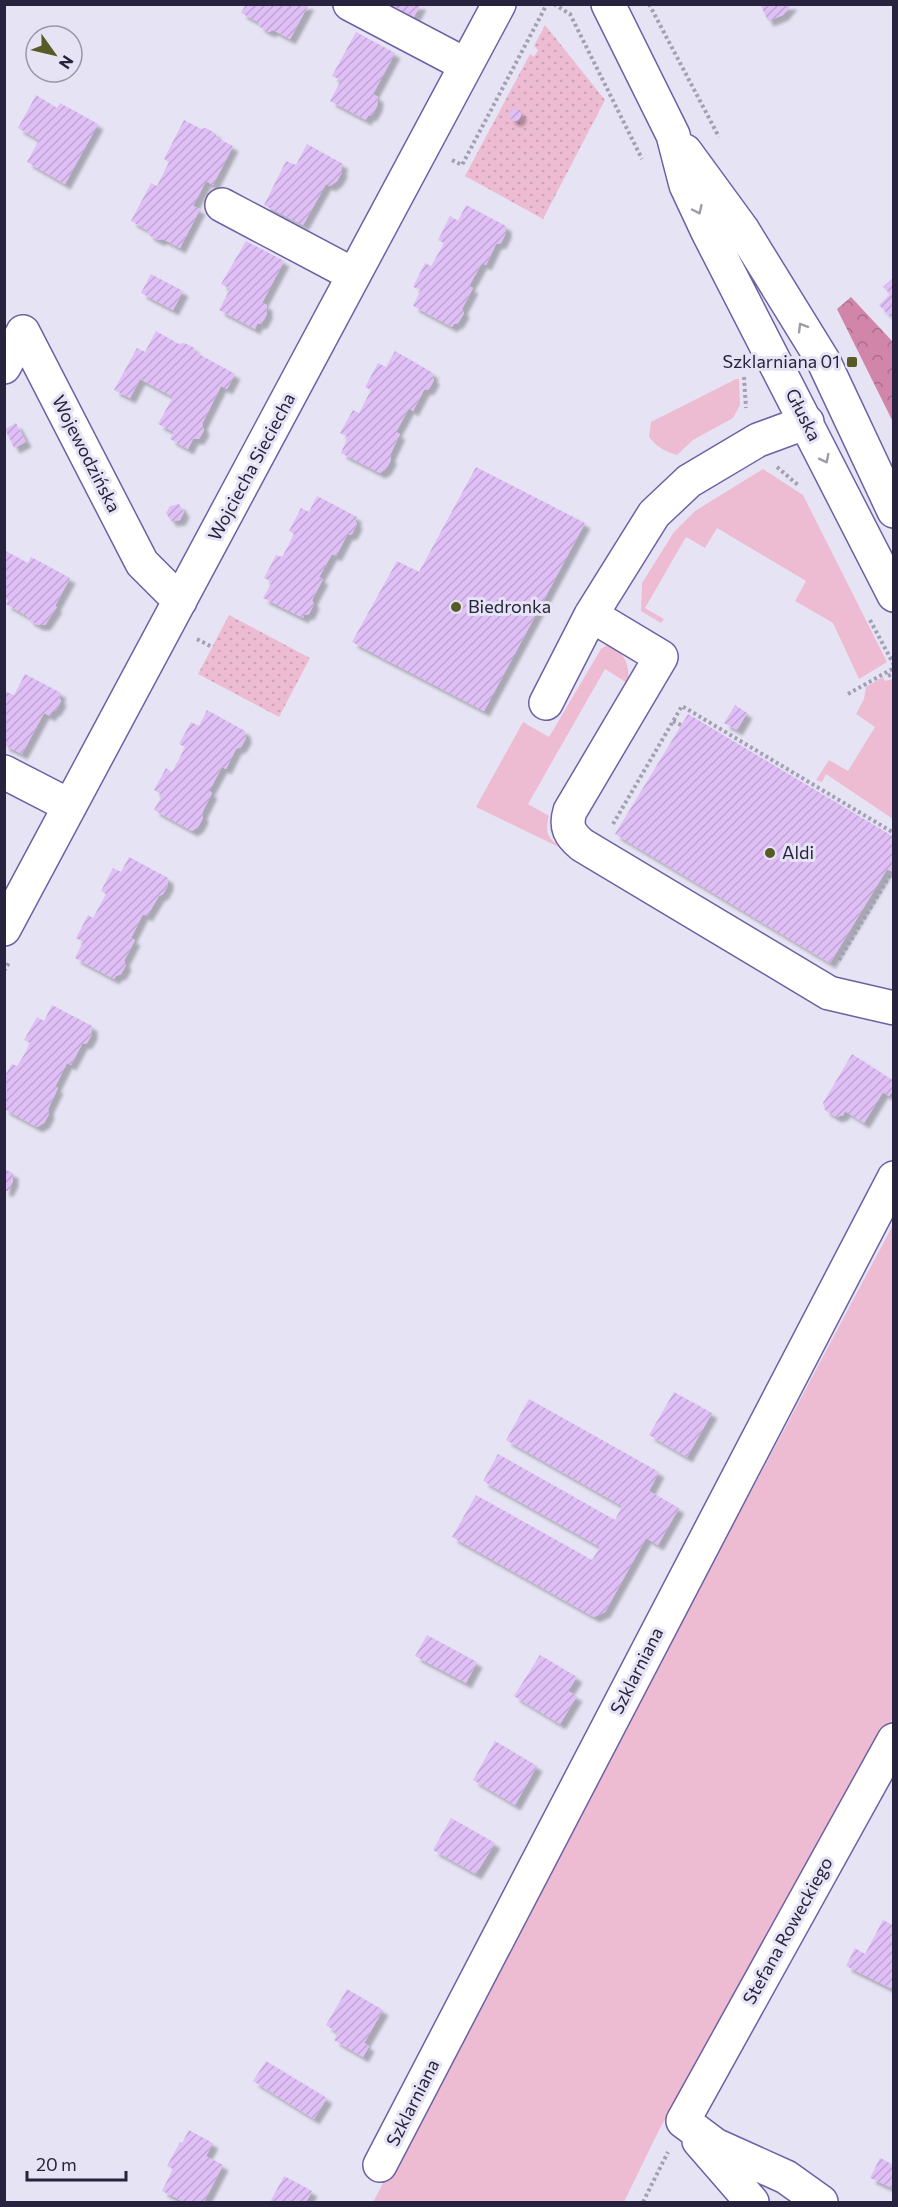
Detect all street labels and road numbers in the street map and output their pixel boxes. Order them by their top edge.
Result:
street label: Głuska [781,385,826,445]
street label: Wojciecha Sieciecha [203,389,299,544]
street label: Wojewodzińska [48,391,126,516]
street label: Szklarniana [605,1623,667,1718]
street label: Stefana Roweckiego [737,1853,837,2008]
street label: Szklarniana [381,2055,443,2150]

